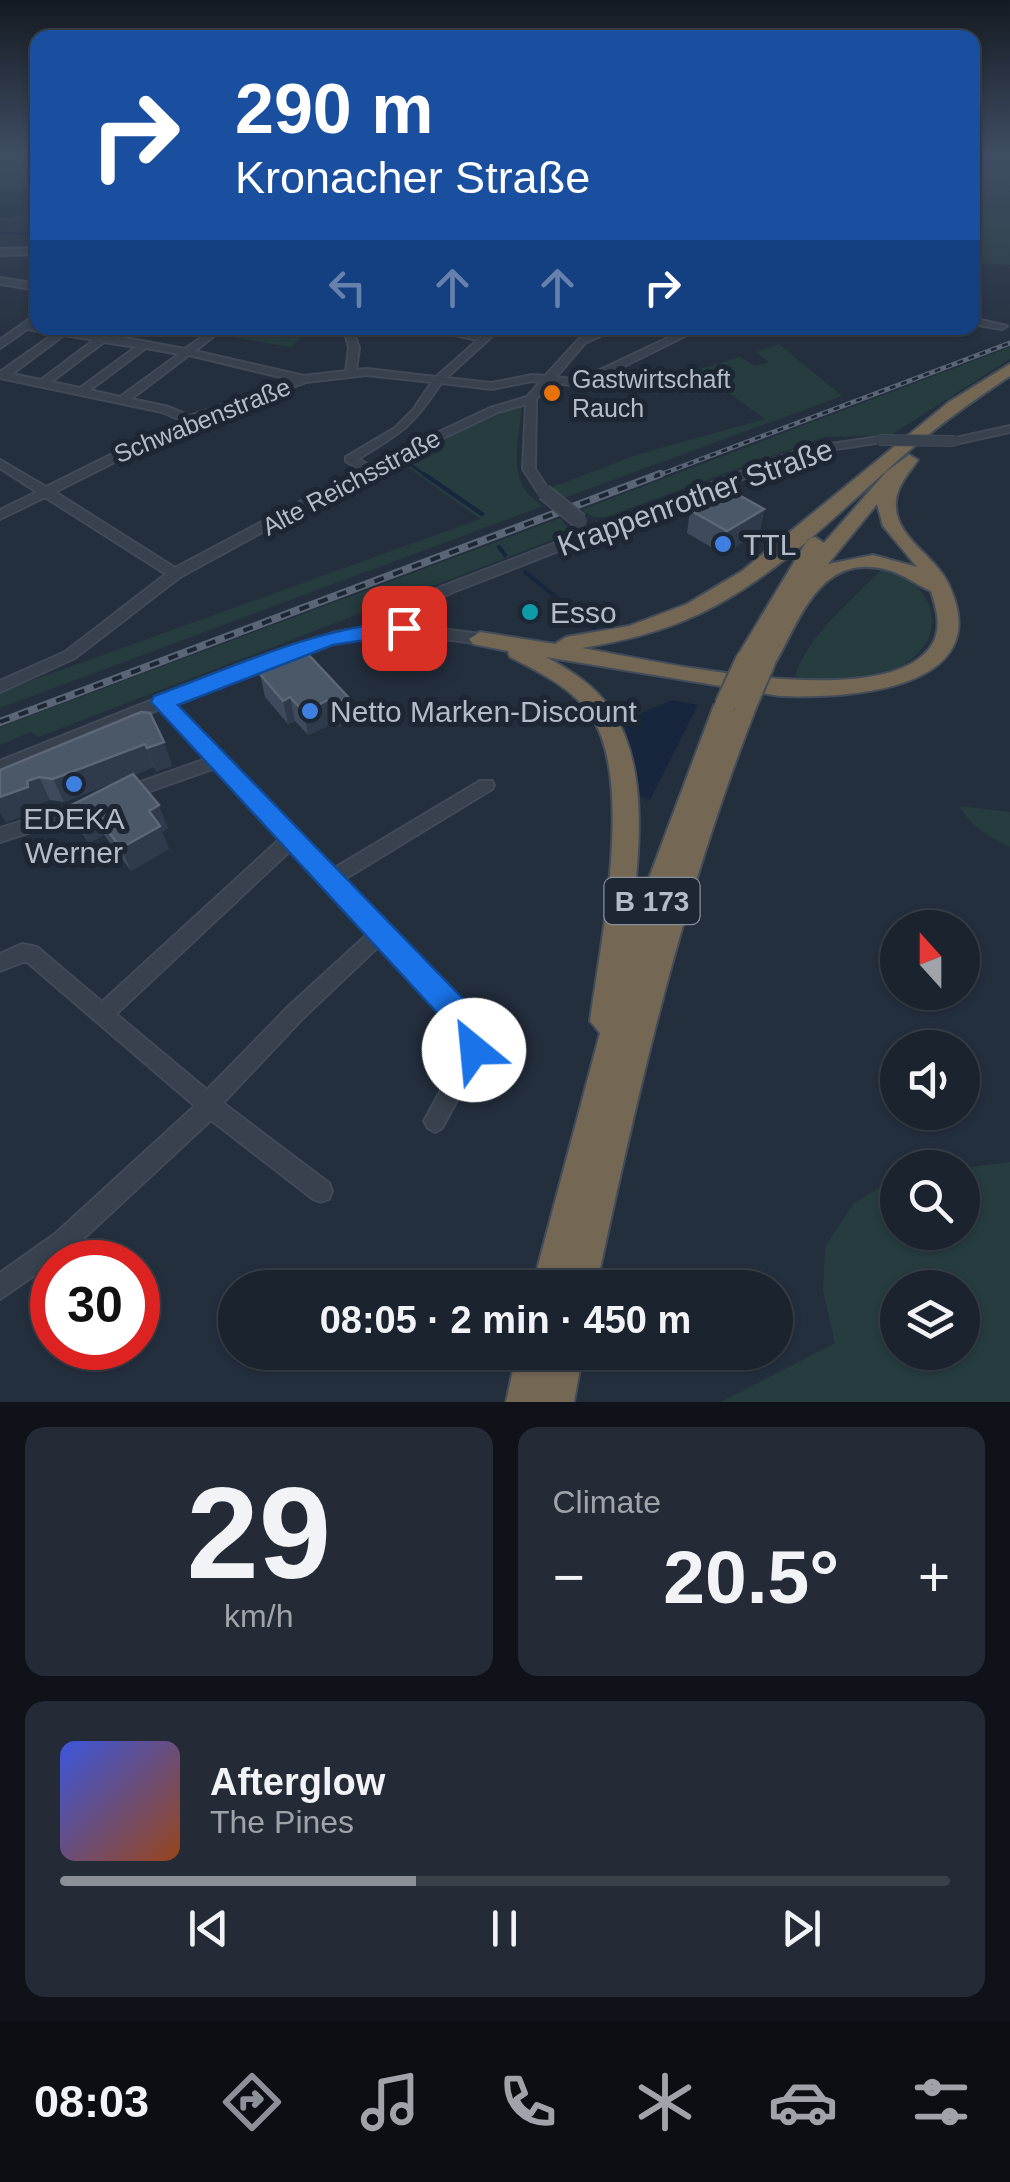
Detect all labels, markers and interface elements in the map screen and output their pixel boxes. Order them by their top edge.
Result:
icon: right [70,70,200,200]
text: 290 m [235,70,433,148]
text: Kronacher Straße [235,152,590,203]
icon: left [320,260,375,315]
icon: ahead [425,260,480,315]
icon: ahead [530,260,585,315]
icon: right [635,260,690,315]
place label: Gastwirtschaft Rauch [572,365,730,422]
street label: Schwabenstraße [110,372,294,468]
marker: Gastwirtschaft Rauch [541,382,563,404]
street label: Alte Reichsstraße [257,423,445,541]
street label: Krappenrother Straße [553,432,837,562]
place label: TTL [743,528,796,561]
marker: TTL [712,533,734,555]
pin [362,586,447,671]
place label: Esso [550,596,617,629]
icon: arrive [377,601,432,656]
marker: Esso [519,601,541,623]
place label: Netto Marken-Discount [330,695,637,728]
marker: Netto Marken-Discount [299,700,321,722]
marker: EDEKA Werner [63,773,85,795]
place label: EDEKA Werner [23,802,125,869]
road number: B 173 [604,878,700,924]
north arrow [880,910,980,1010]
map controls [880,910,980,1370]
position arrow [422,998,526,1102]
button: sound [880,1030,980,1130]
button: search [880,1150,980,1250]
speed limit sign: 30 [30,1240,160,1370]
button: layers [880,1270,980,1370]
text: 08:05 · 2 min · 450 m [320,1299,691,1341]
text: 29 [186,1460,331,1606]
text: Climate [553,1484,661,1520]
text: 20.5° [663,1535,839,1619]
text: − [553,1546,585,1608]
text: + [918,1546,950,1608]
text: km/h [224,1598,293,1634]
text: Afterglow [210,1761,385,1803]
text: The Pines [210,1804,354,1840]
icon: previous [181,1901,236,1956]
icon: pause [477,1901,532,1956]
icon: next [774,1901,829,1956]
icon: directions [217,2067,287,2137]
icon: music [355,2067,425,2137]
icon: phone [493,2067,563,2137]
icon: climate [630,2067,700,2137]
icon: car [768,2067,838,2137]
icon: filters [906,2067,976,2137]
text: 08:03 [34,2076,149,2127]

